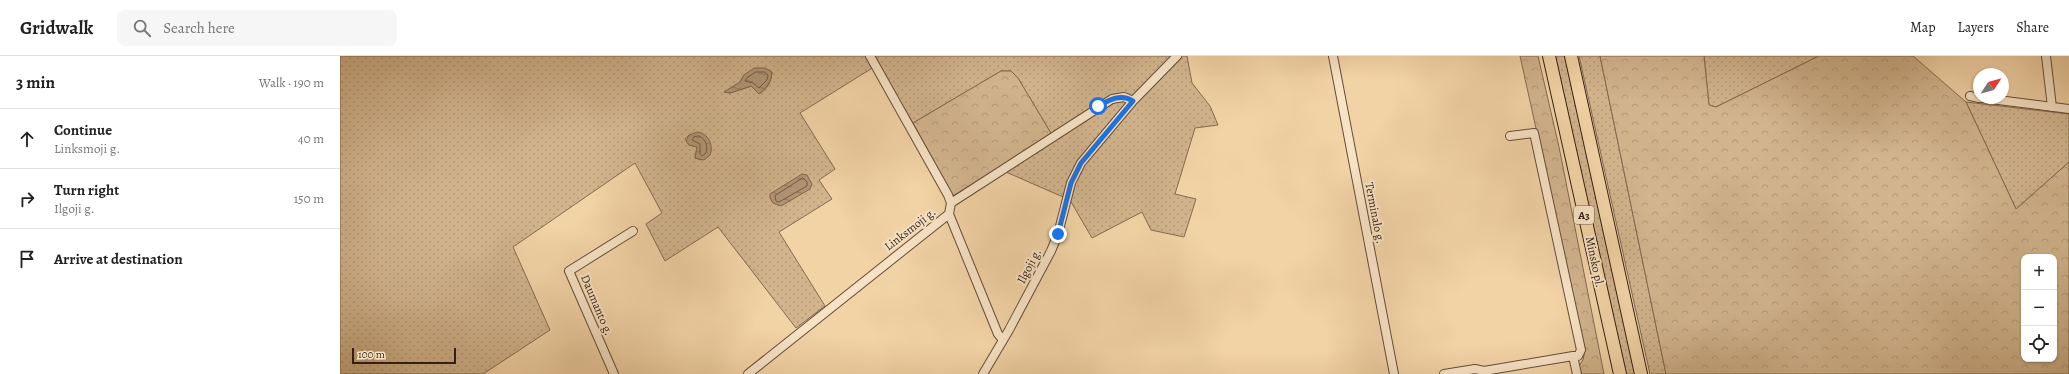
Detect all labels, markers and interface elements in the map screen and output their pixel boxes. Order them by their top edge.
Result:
search box [117,10,397,46]
text: Gridwalk [20,15,93,41]
icon: search [131,17,153,39]
text: Search here [163,18,235,38]
text: Map [1910,18,1936,37]
text: Layers [1958,18,1994,37]
text: Share [2016,18,2049,37]
north arrow [1973,68,2009,104]
text: 3 min [16,71,55,94]
text: Walk · 190 m [259,74,324,91]
route start [1089,97,1107,115]
text: Continue [54,120,112,140]
icon: ahead [16,128,38,150]
text: 40 m [298,130,324,147]
text: Linksmoji g. [54,140,120,157]
text: Turn right [54,180,119,200]
street label: Terminalo g. [1361,181,1389,245]
icon: right [16,188,38,210]
text: 150 m [294,190,324,207]
text: Ilgoji g. [54,200,95,217]
street label: Linksmoji g. [881,204,939,254]
road number: A3 [1574,206,1594,224]
route end [1049,225,1067,243]
street label: Minsko pl. [1582,235,1608,289]
street label: Ilgoji g. [1013,246,1045,286]
icon: arrive [16,248,38,270]
text: Arrive at destination [54,249,183,269]
map controls [2021,254,2057,362]
button: + [2021,254,2057,290]
street label: Daumanto g. [577,272,617,338]
button: − [2021,290,2057,326]
button: locate [2021,326,2057,362]
scale bar [352,346,456,365]
text: 100 m [358,347,385,362]

